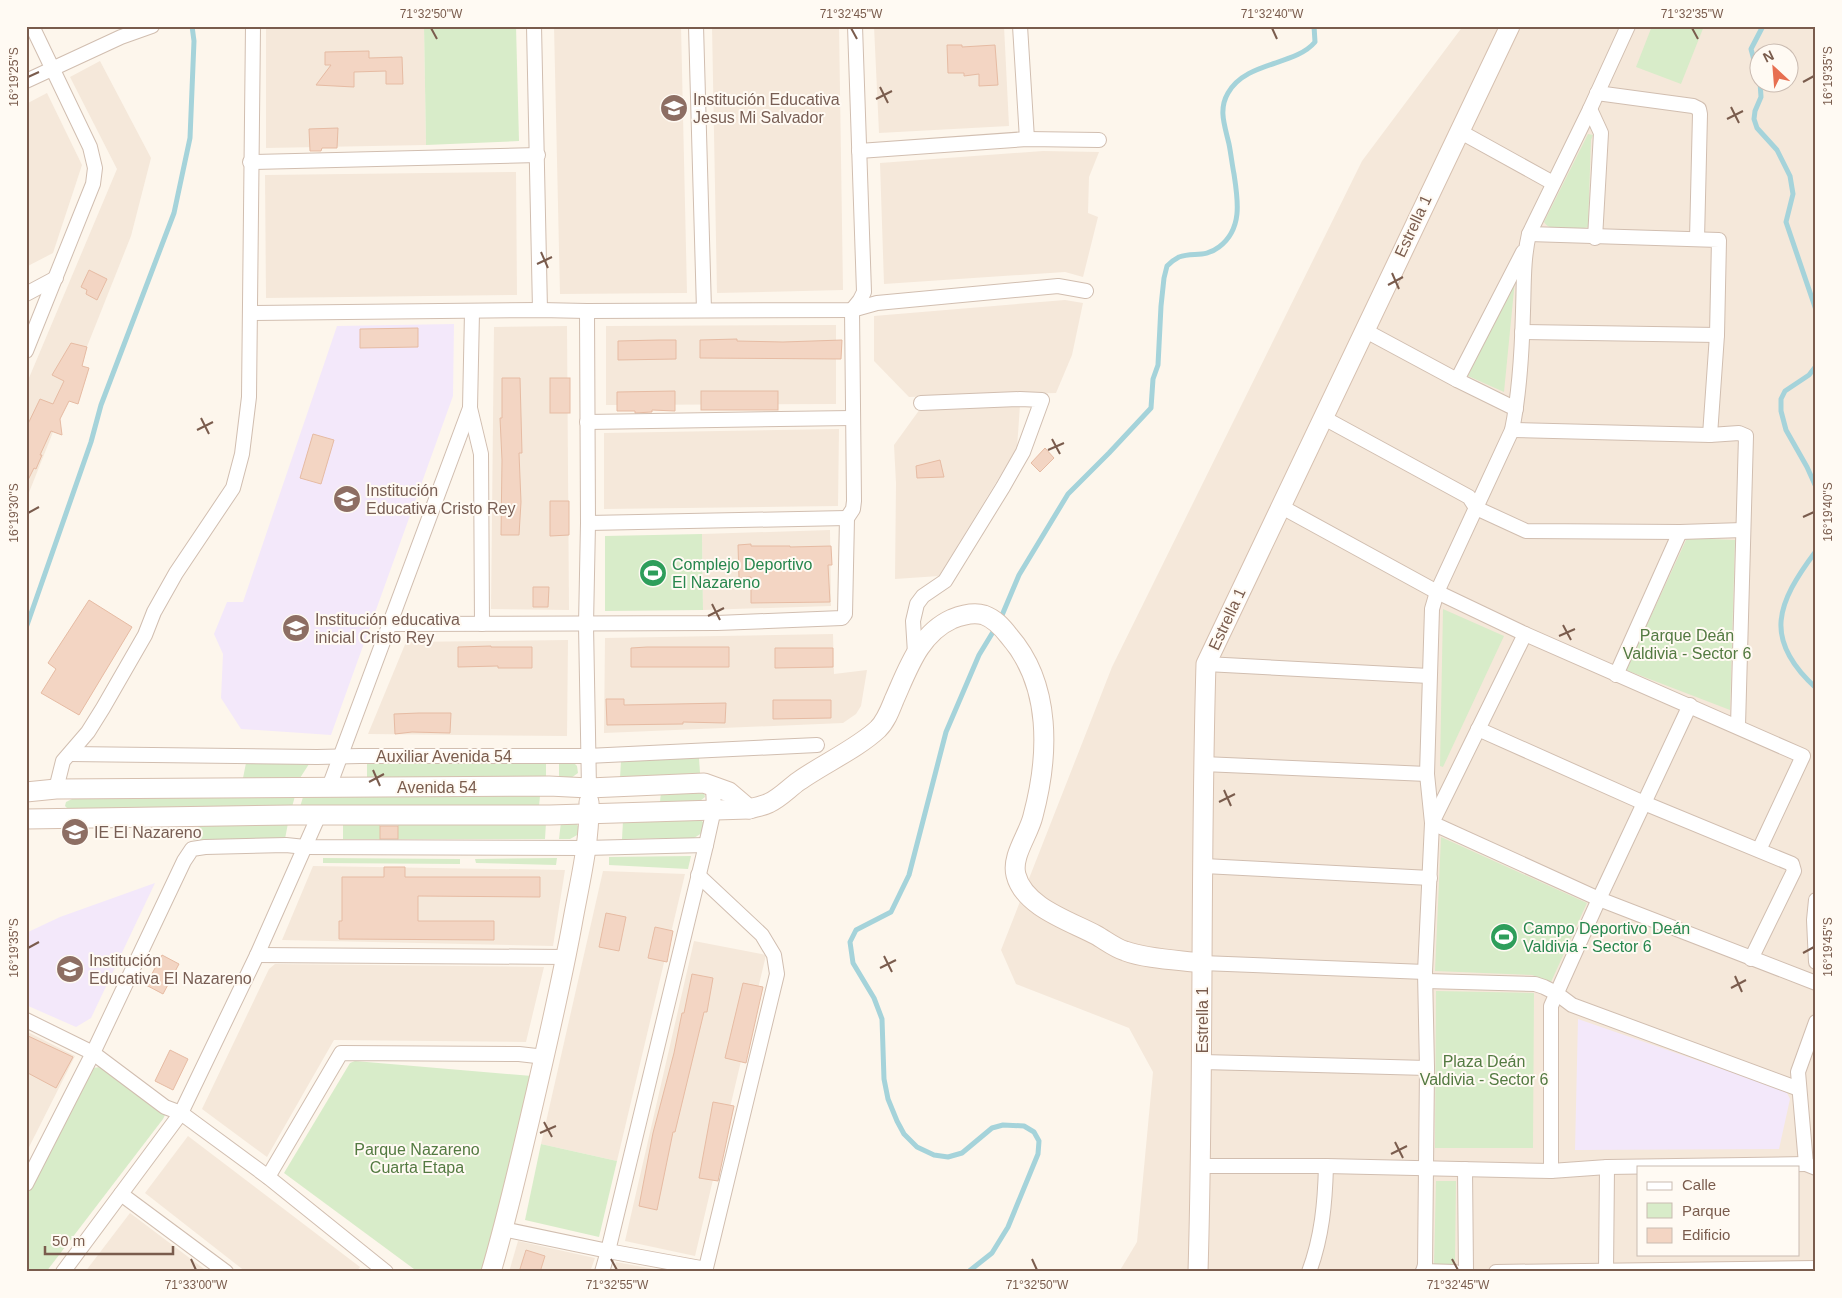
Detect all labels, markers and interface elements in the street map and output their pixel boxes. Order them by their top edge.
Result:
text: 71°32'50"W [400,7,463,21]
text: 71°32'45"W [820,7,883,21]
text: 71°32'40"W [1241,7,1304,21]
text: 71°32'35"W [1661,7,1724,21]
north arrow [1750,42,1800,92]
text: 16°19'35"S [1821,46,1835,106]
text: 16°19'25"S [7,47,21,107]
text: N [1760,47,1776,66]
place label: Institución Educativa Jesus Mi Salvador [693,91,840,126]
school or university icon: Institución Educativa Jesus Mi Salvador [659,93,689,123]
street label: Estrella 1 [1391,192,1435,260]
place label: Institución Educativa Cristo Rey [366,482,515,517]
text: 16°19'40"S [1821,482,1835,542]
text: 16°19'30"S [7,483,21,543]
school or university icon: Institución Educativa Cristo Rey [332,484,362,514]
place label: Complejo Deportivo El Nazareno [672,556,813,591]
sports icon: Complejo Deportivo El Nazareno [638,558,668,588]
street label: Estrella 1 [1205,585,1249,653]
place label: Institución educativa inicial Cristo Rey [315,611,460,646]
school or university icon: Institución educativa inicial Cristo Rey [281,613,311,643]
park label: Parque Deán Valdivia - Sector 6 [1623,627,1751,662]
street label: Auxiliar Avenida 54 [376,748,512,765]
street label: Avenida 54 [397,779,477,796]
school or university icon: IE El Nazareno [60,817,90,847]
place label: IE El Nazareno [94,824,202,841]
text: 16°19'45"S [1821,917,1835,977]
text: 16°19'35"S [7,918,21,978]
place label: Campo Deportivo Deán Valdivia - Sector 6 [1523,920,1690,955]
sports icon: Campo Deportivo Deán Valdivia - Sector 6 [1489,922,1519,952]
place label: Institución Educativa El Nazareno [89,952,252,987]
school or university icon: Institución Educativa El Nazareno [55,954,85,984]
street label: Estrella 1 [1194,987,1211,1053]
park label: Plaza Deán Valdivia - Sector 6 [1420,1053,1548,1088]
park label: Parque Nazareno Cuarta Etapa [354,1141,480,1176]
legend [1637,1166,1800,1256]
text: Calle [1682,1176,1716,1193]
text: Parque [1682,1202,1730,1219]
scale bar [45,1223,172,1255]
text: Edificio [1682,1226,1730,1243]
text: 50 m [52,1232,85,1249]
text: 71°33'00"W [165,1278,228,1292]
text: 71°32'55"W [586,1278,649,1292]
text: 71°32'50"W [1006,1278,1069,1292]
text: 71°32'45"W [1427,1278,1490,1292]

